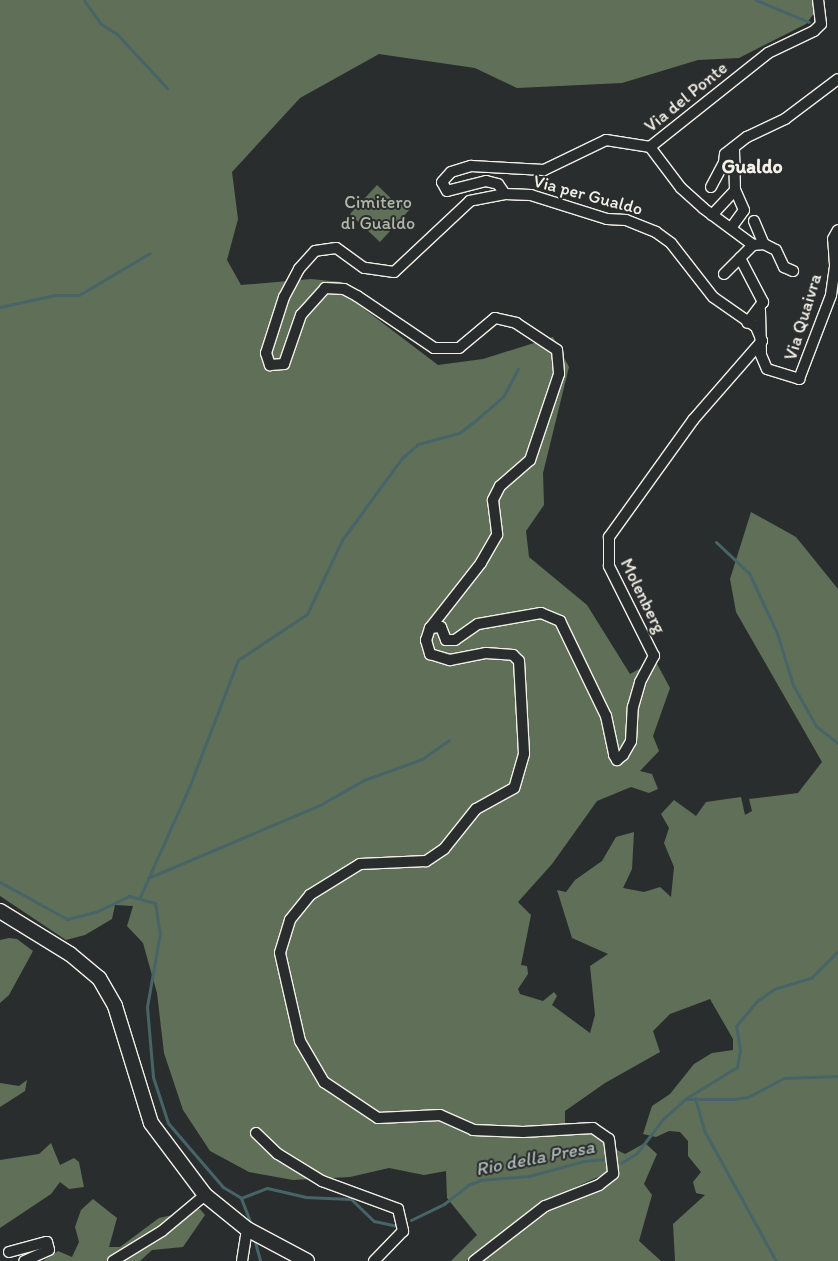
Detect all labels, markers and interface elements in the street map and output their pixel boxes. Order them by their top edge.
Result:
street label: Via del Ponte [640,57,732,137]
district label: Gualdo [721,154,783,178]
street label: Via per Gualdo [531,170,645,220]
park label: Cimitero di Gualdo [341,192,415,234]
street label: Via Quaivra [780,271,826,363]
street label: Molenberg [616,555,670,637]
water label: Rio della Presa [474,1135,596,1181]

